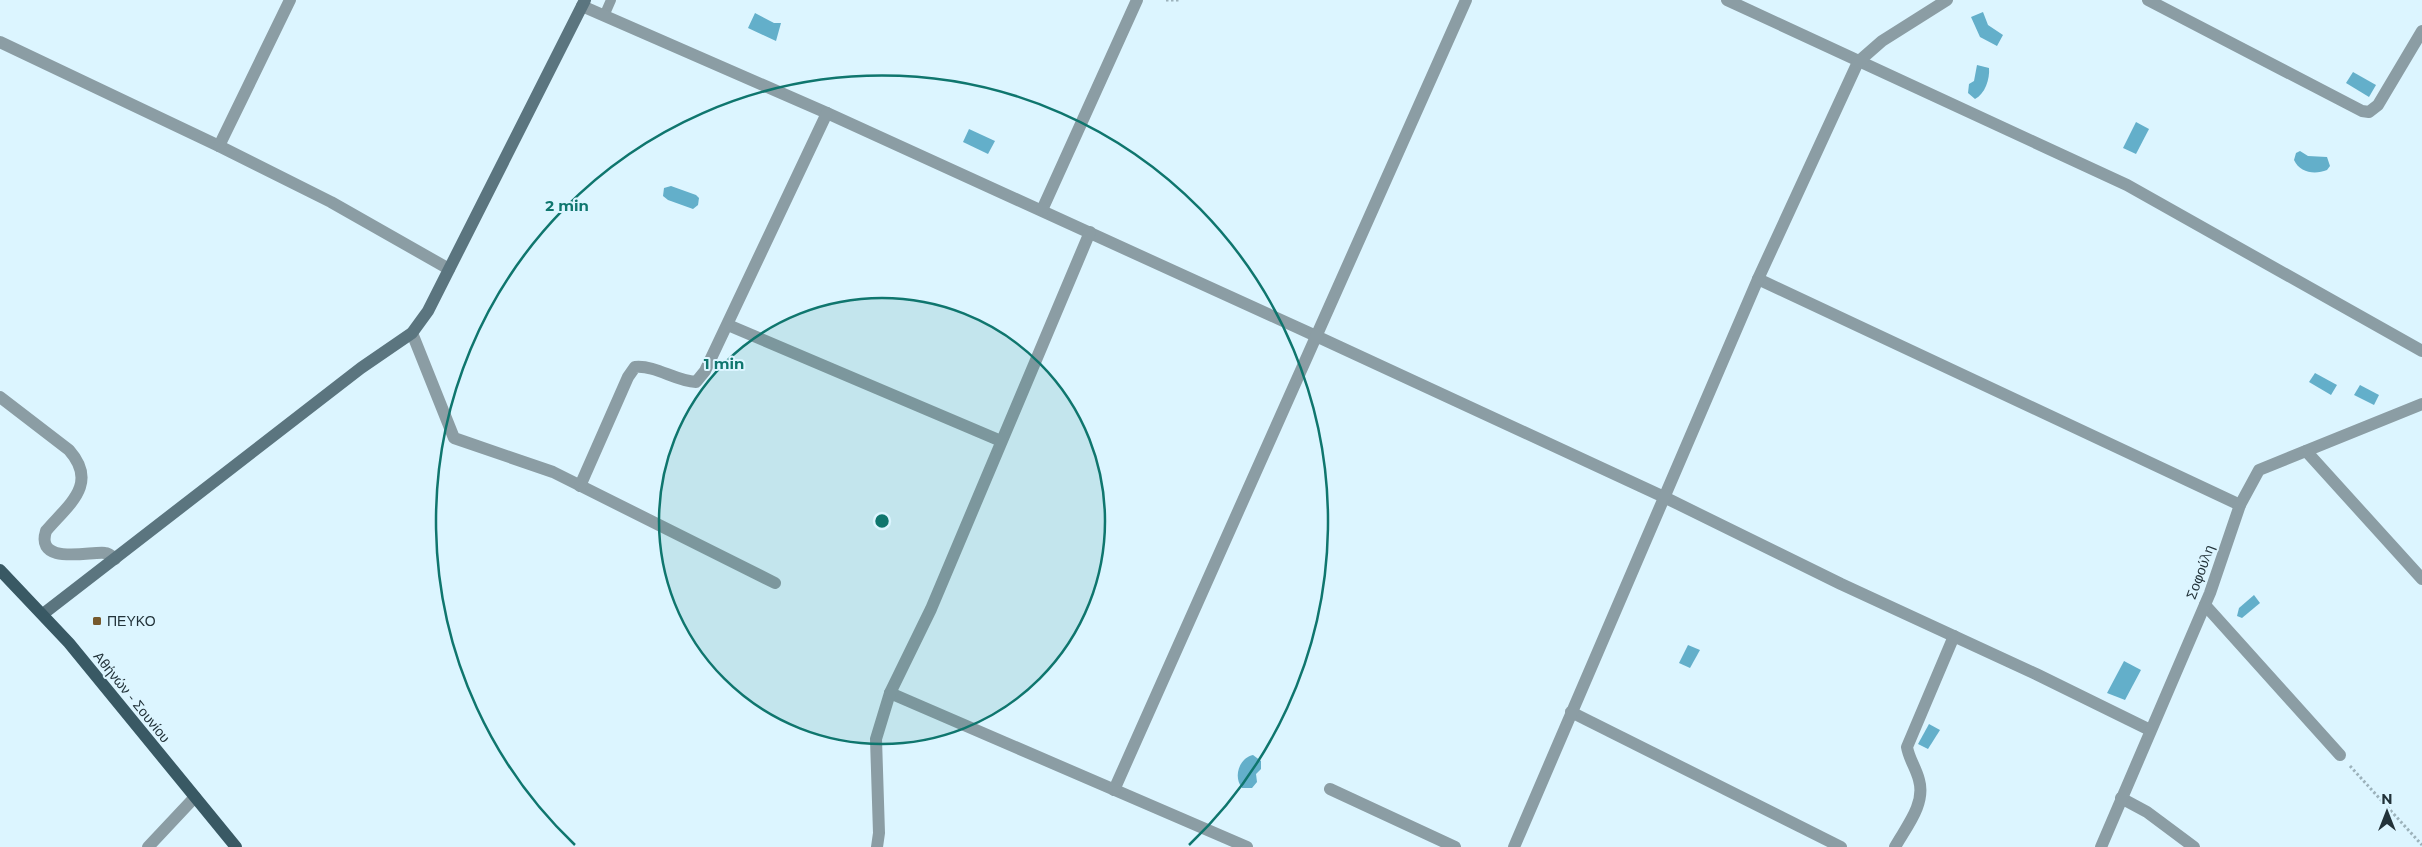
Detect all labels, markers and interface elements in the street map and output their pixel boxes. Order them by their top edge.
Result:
text: 2 min [545,196,589,215]
text: 1 min [704,354,744,373]
centre of rings [873,512,891,530]
street label: Σοφούλη [2182,542,2218,602]
place label: ΠΕΥΚΟ [107,612,156,630]
marker: ΠΕΥΚΟ [91,615,103,627]
street label: Αθήνών - Σουνίου [90,648,174,746]
north arrow [2362,787,2412,837]
text: N [2381,790,2393,808]

